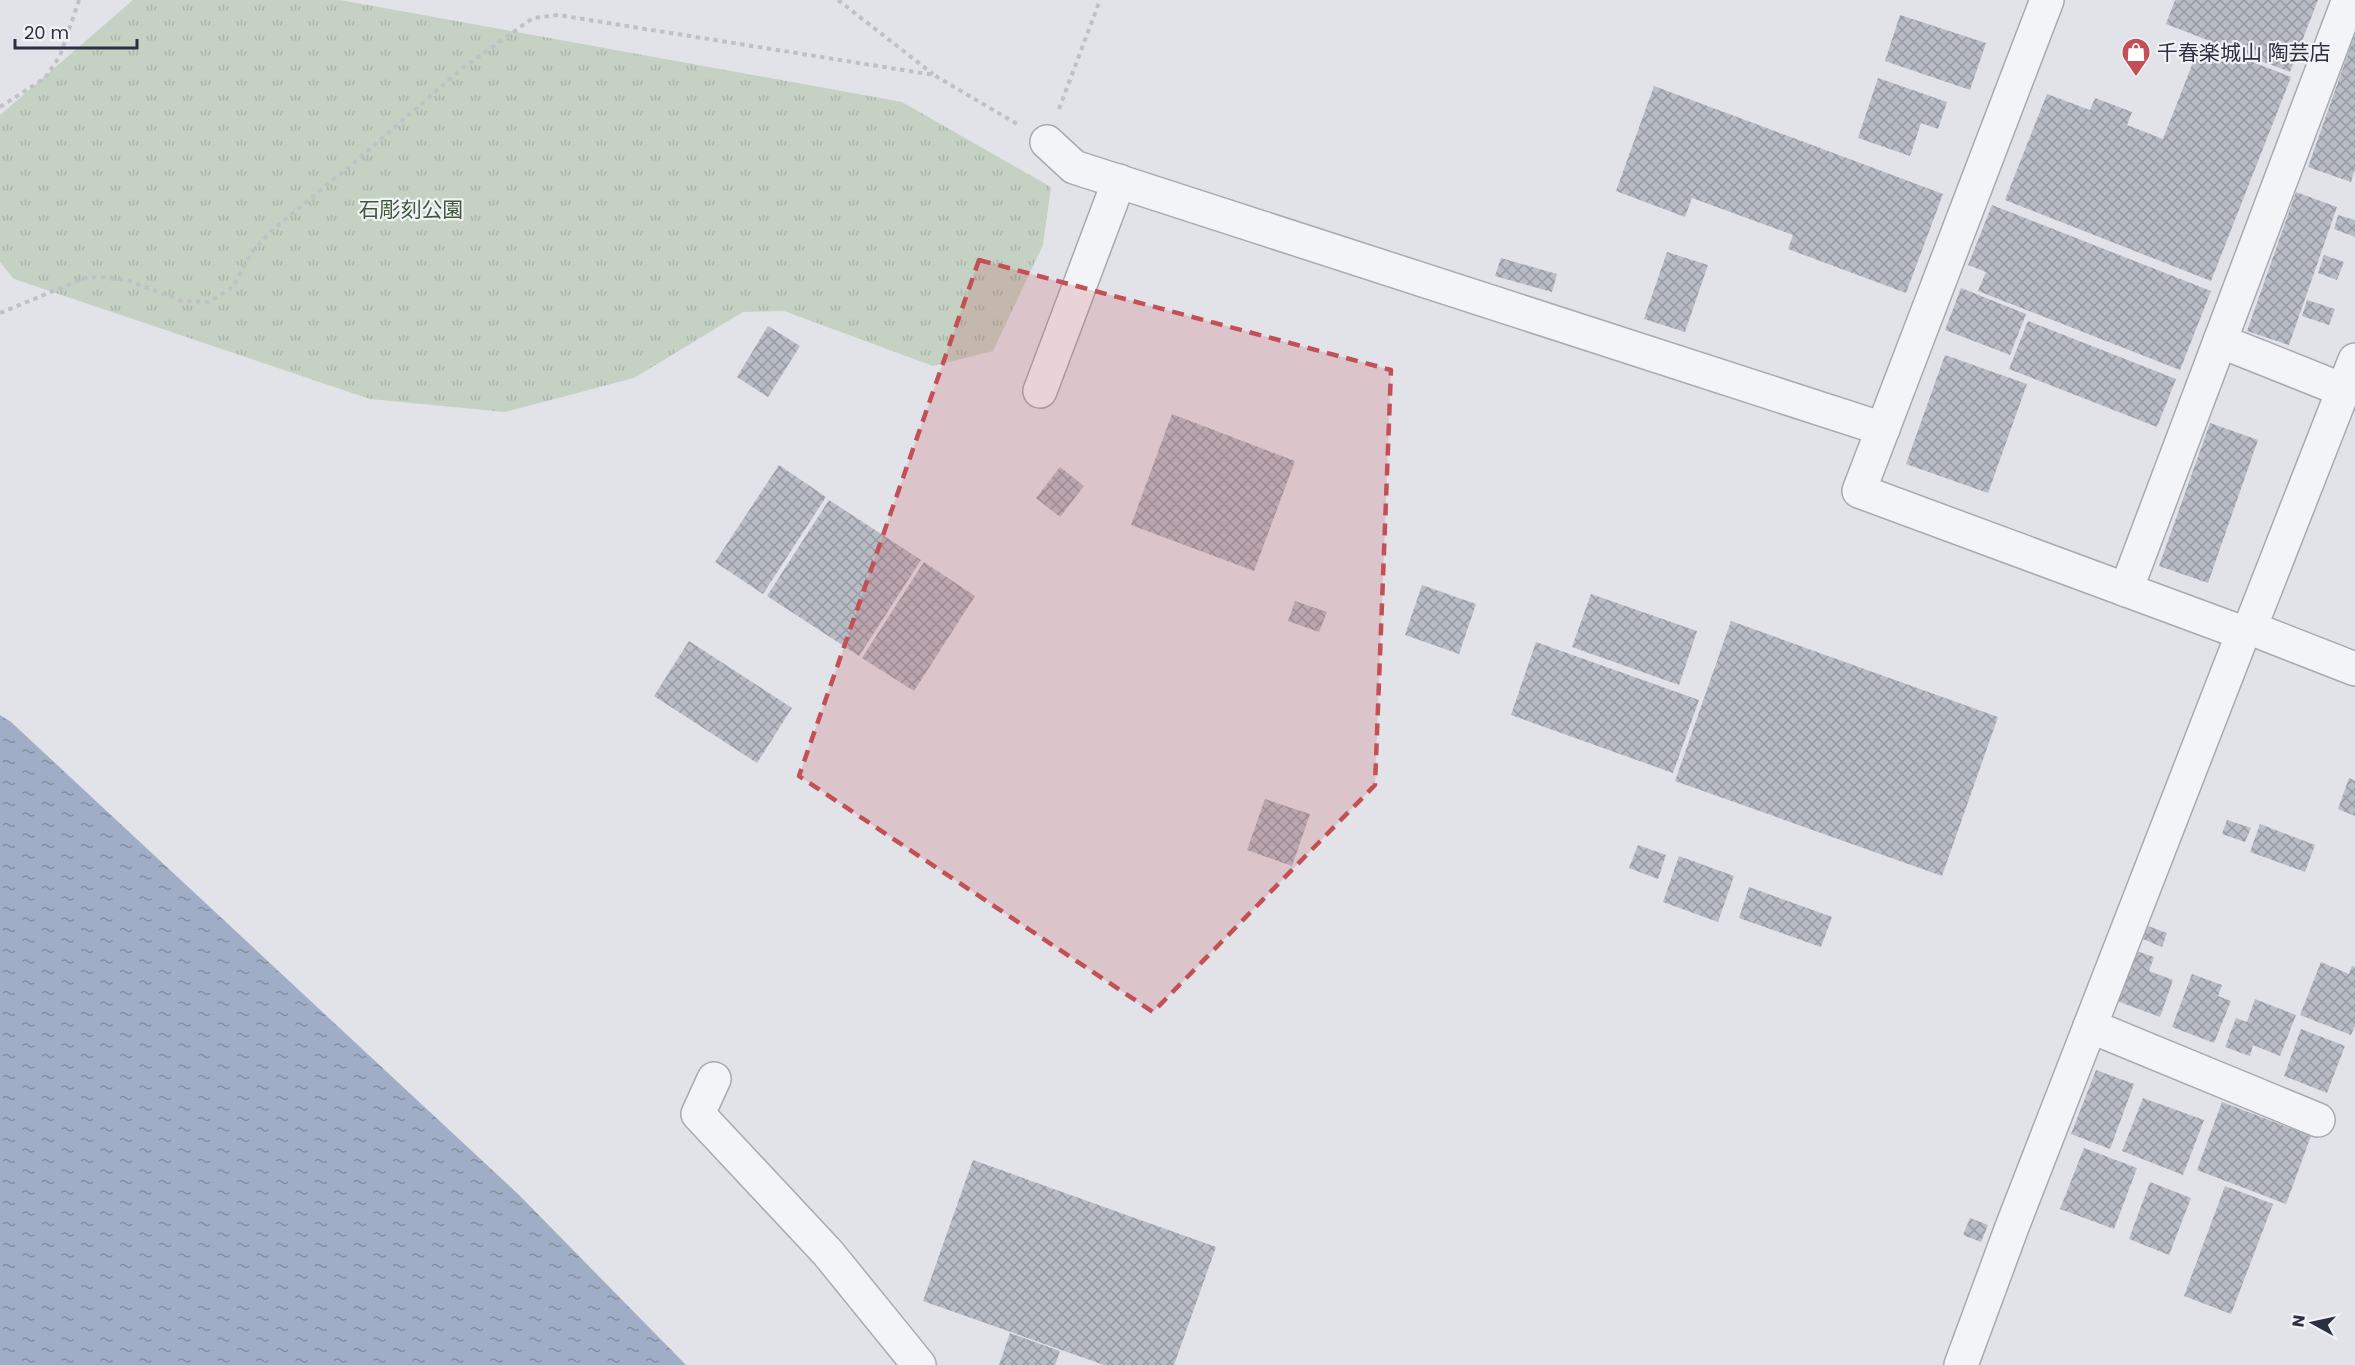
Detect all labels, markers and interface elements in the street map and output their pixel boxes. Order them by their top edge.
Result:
scale bar [15,12,136,50]
text: 20 m [24,20,69,45]
shop icon: 千春楽城山 陶芸店 [2120,36,2152,78]
place label: 千春楽城山 陶芸店 [2157,38,2331,67]
park label: 石彫刻公園 [359,195,464,224]
north arrow [2283,1293,2343,1353]
text: N [2286,1313,2311,1329]

